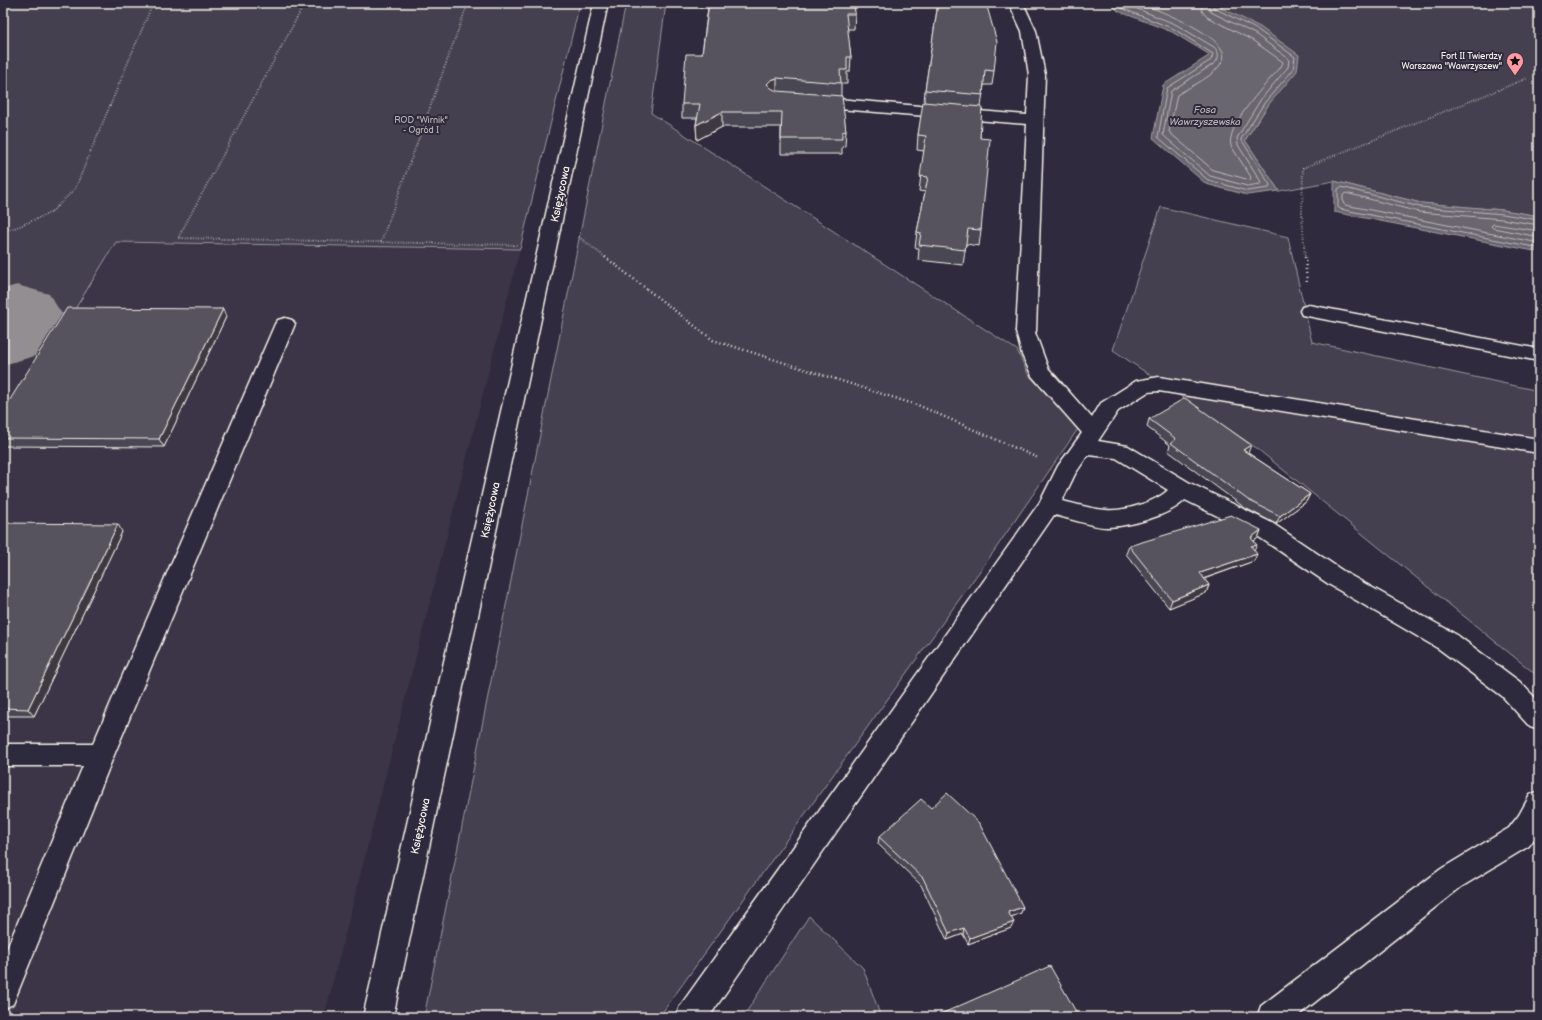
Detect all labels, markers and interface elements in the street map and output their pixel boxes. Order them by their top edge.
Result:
place label: Fort II Twierdzy Warszawa "Wawrzyszew" [1401,51,1503,72]
place icon: Fort II Twierdzy Warszawa "Wawrzyszew" [1505,51,1525,76]
water label: Fosa Wawrzyszewska [1169,104,1241,128]
park label: ROD "Wirnik" - Ogród I [394,115,448,136]
street label: Księżycowa [548,165,573,223]
street label: Księżycowa [478,481,503,539]
street label: Księżycowa [408,797,433,855]

